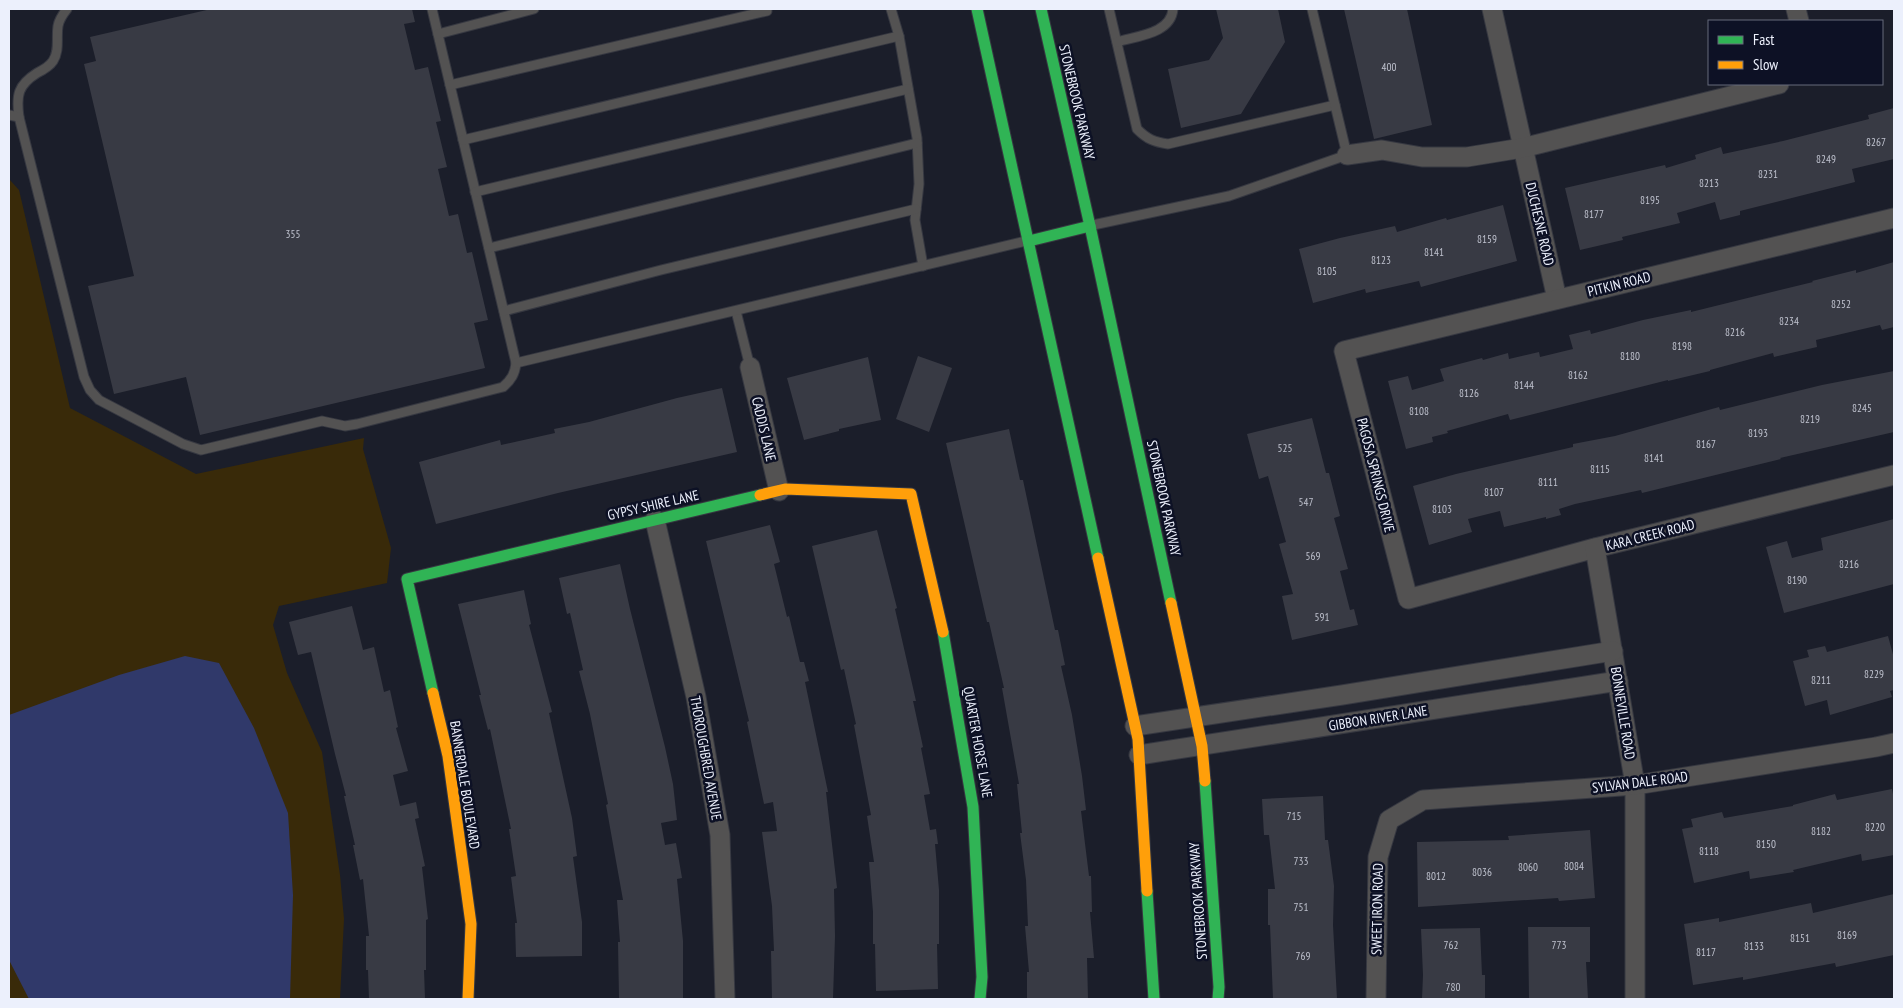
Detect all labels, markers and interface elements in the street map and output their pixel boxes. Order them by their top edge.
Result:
legend [1708,20,1883,85]
text: Fast [1753,30,1774,49]
street label: STONEBROOK PARKWAY [1055,43,1099,162]
text: Slow [1753,55,1778,74]
house number: 400 [1382,60,1396,74]
house number: 8267 [1866,135,1886,149]
house number: 8249 [1816,152,1836,166]
house number: 8231 [1758,167,1778,181]
house number: 8213 [1699,176,1719,190]
street label: DUCHESNE ROAD [1522,181,1558,267]
house number: 8195 [1640,193,1660,207]
house number: 8177 [1584,207,1604,221]
house number: 355 [286,227,300,241]
house number: 8159 [1477,232,1497,246]
house number: 8141 [1424,245,1444,259]
house number: 8123 [1371,253,1391,267]
house number: 8105 [1317,264,1337,278]
street label: PITKIN ROAD [1586,268,1652,300]
house number: 8252 [1831,297,1851,311]
house number: 8234 [1779,314,1799,328]
house number: 8216 [1725,325,1745,339]
house number: 8198 [1672,339,1692,353]
house number: 8180 [1620,349,1640,363]
house number: 8162 [1568,368,1588,382]
house number: 8144 [1514,378,1534,392]
house number: 8126 [1459,386,1479,400]
street label: CADDIS LANE [748,395,780,463]
house number: 8245 [1852,401,1872,415]
house number: 8108 [1409,404,1429,418]
house number: 8219 [1800,412,1820,426]
street label: PAGOSA SPRINGS DRIVE [1353,416,1399,534]
house number: 8193 [1748,426,1768,440]
house number: 8167 [1696,437,1716,451]
street label: STONEBROOK PARKWAY [1143,439,1185,558]
house number: 525 [1278,441,1292,455]
house number: 8141 [1644,451,1664,465]
house number: 8115 [1590,462,1610,476]
house number: 8111 [1538,475,1558,489]
house number: 8107 [1484,485,1504,499]
street label: GYPSY SHIRE LANE [606,486,700,524]
house number: 547 [1299,495,1313,509]
house number: 8103 [1432,502,1452,516]
street label: KARA CREEK ROAD [1604,515,1696,555]
house number: 569 [1306,549,1320,563]
house number: 8216 [1839,557,1859,571]
house number: 8190 [1787,573,1807,587]
house number: 591 [1315,610,1329,624]
street label: BONNEVILLE ROAD [1607,665,1639,761]
house number: 8229 [1864,667,1884,681]
house number: 8211 [1811,673,1831,687]
street label: QUARTER HORSE LANE [959,685,997,799]
street label: THOROUGHBRED AVENUE [686,694,726,822]
street label: GIBBON RIVER LANE [1327,701,1429,735]
street label: BANNERDALE BOULEVARD [446,720,484,850]
street label: SYLVAN DALE ROAD [1591,767,1689,797]
house number: 715 [1287,809,1301,823]
house number: 8220 [1865,820,1885,834]
house number: 8182 [1811,824,1831,838]
house number: 8150 [1756,837,1776,851]
street label: STONEBROOK PARKWAY [1185,841,1211,960]
house number: 8118 [1699,844,1719,858]
house number: 733 [1294,854,1308,868]
house number: 8084 [1564,859,1584,873]
house number: 8060 [1518,860,1538,874]
street label: SWEET IRON ROAD [1367,863,1387,955]
house number: 8036 [1472,865,1492,879]
house number: 8012 [1426,869,1446,883]
house number: 751 [1294,900,1308,914]
house number: 8169 [1837,928,1857,942]
house number: 8151 [1790,931,1810,945]
house number: 762 [1444,938,1458,952]
house number: 773 [1552,938,1566,952]
house number: 8133 [1744,939,1764,953]
house number: 8117 [1696,945,1716,959]
house number: 769 [1296,949,1310,963]
house number: 780 [1446,980,1460,994]

